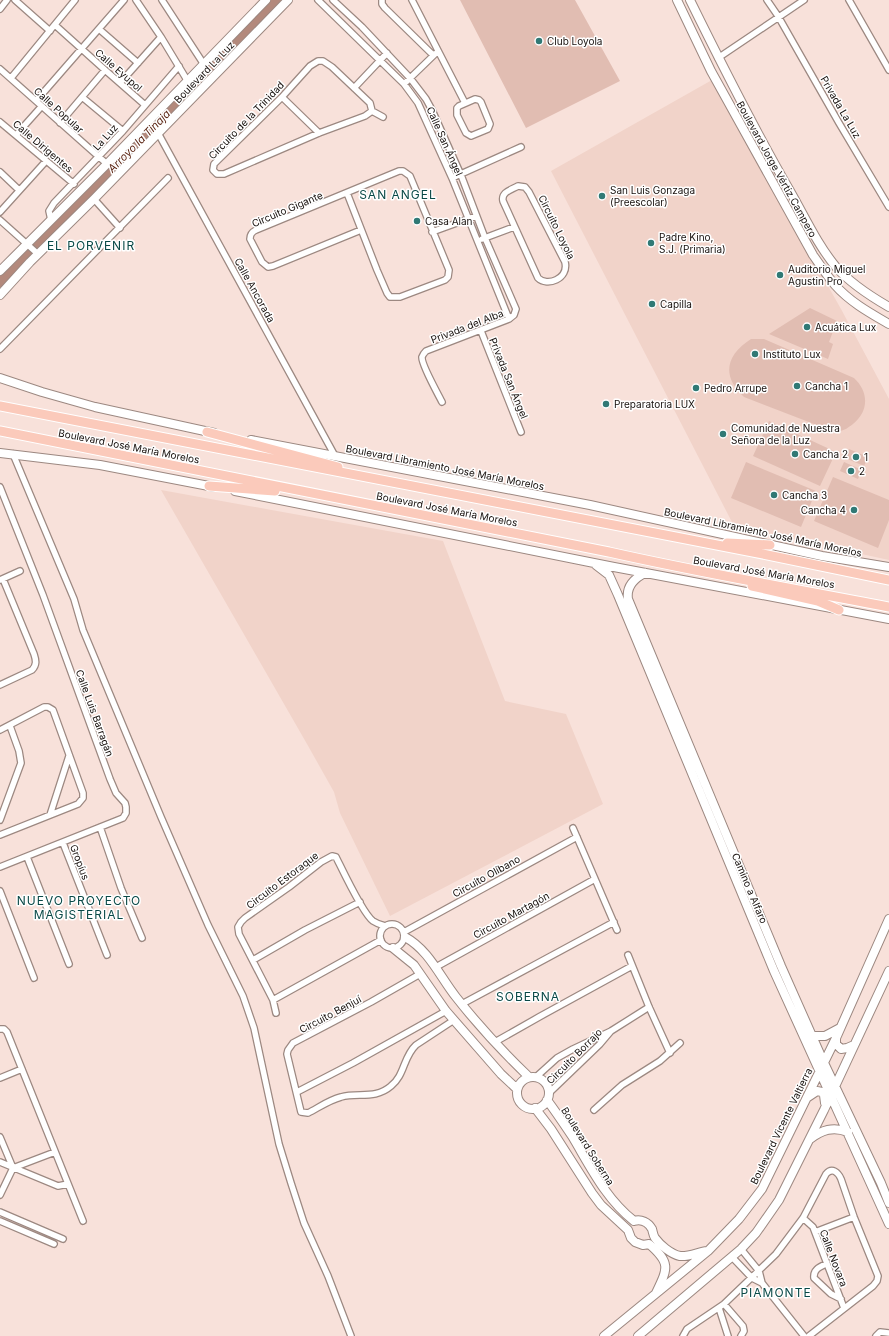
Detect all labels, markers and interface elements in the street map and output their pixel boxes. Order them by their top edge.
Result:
place label: Club Loyola [547,35,603,47]
marker: Club Loyola [534,36,544,46]
street label: Boulevard La Luz [171,39,237,105]
street label: Calle Eyupol [93,46,145,94]
street label: Privada La Luz [818,74,864,140]
street label: Circuito de la Trinidad [206,79,286,161]
street label: Calle Popular [32,85,86,136]
street label: Boulevard Jorge Vértiz Campero [734,99,820,239]
street label: Calle San Ángel [424,104,467,177]
water label: Arroyo la Tinaja [104,107,173,176]
street label: Calle Dirigentes [11,117,75,175]
street label: La Luz [90,121,120,153]
place label: San Luis Gonzaga (Preescolar) [610,184,695,208]
district label: SAN ANGEL [359,187,437,202]
street label: Circuito Gigante [250,189,324,229]
marker: San Luis Gonzaga (Preescolar) [597,191,607,201]
street label: Circuito Loyola [536,193,578,261]
place label: Casa Alan [425,215,473,227]
marker: Casa Alan [412,216,422,226]
place label: Padre Kino, S.J. (Primaria) [659,231,726,255]
district label: EL PORVENIR [47,238,135,253]
marker: Padre Kino, S.J. (Primaria) [646,238,656,248]
street label: Calle Ancorada [232,256,278,324]
place label: Auditorio Miguel Agustin Pro [788,263,865,287]
marker: Auditorio Miguel Agustin Pro [775,270,785,280]
place label: Capilla [660,298,692,310]
marker: Capilla [647,299,657,309]
street label: Privada del Alba [429,307,505,345]
place label: Acuática Lux [815,321,877,333]
marker: Acuática Lux [802,322,812,332]
street label: Privada San Ángel [487,335,532,420]
place label: Instituto Lux [763,348,821,360]
marker: Instituto Lux [750,349,760,359]
place label: Cancha 1 [805,380,848,392]
marker: Cancha 1 [792,381,802,391]
place label: Pedro Arrupe [704,382,767,394]
marker: Pedro Arrupe [691,383,701,393]
place label: Preparatoria LUX [614,398,695,410]
marker: Preparatoria LUX [601,399,611,409]
place label: Comunidad de Nuestra Señora de la Luz [731,422,840,446]
street label: Boulevard José María Morelos [57,426,201,466]
marker: Comunidad de Nuestra Señora de la Luz [718,429,728,439]
street label: Boulevard Libramiento José María Morelos [345,442,545,492]
place label: Cancha 2 [803,448,848,460]
marker: Cancha 2 [790,449,800,459]
place label: 1 [864,451,868,463]
marker: 1 [851,452,861,462]
place label: 2 [859,465,865,477]
marker: 2 [846,466,856,476]
street label: Boulevard José María Morelos [375,489,519,529]
place label: Cancha 3 [782,489,827,501]
marker: Cancha 3 [769,490,779,500]
place label: Cancha 4 [801,504,846,516]
street label: Boulevard Libramiento José María Morelos [663,505,863,559]
marker: Cancha 4 [849,505,859,515]
street label: Boulevard José María Morelos [692,554,836,590]
street label: Calle Luis Barragán [74,668,116,758]
street label: Gropíus [68,843,92,881]
street label: Circuito Estoraque [244,849,321,911]
street label: Camino a Alfaro [730,851,770,925]
street label: Circuito Olíbano [450,852,522,900]
street label: Circuito Martagón [471,889,551,941]
district label: NUEVO PROYECTO MAGISTERIAL [17,893,141,922]
district label: SOBERNA [496,989,560,1004]
street label: Circuito Benjuí [297,992,364,1035]
street label: Circuito Borrajo [544,1026,604,1086]
street label: Boulevard Vicente Valtierra [748,1066,814,1186]
street label: Boulevard Soberna [559,1105,617,1187]
street label: Calle Novara [818,1228,850,1288]
district label: PIAMONTE [740,1285,812,1300]

